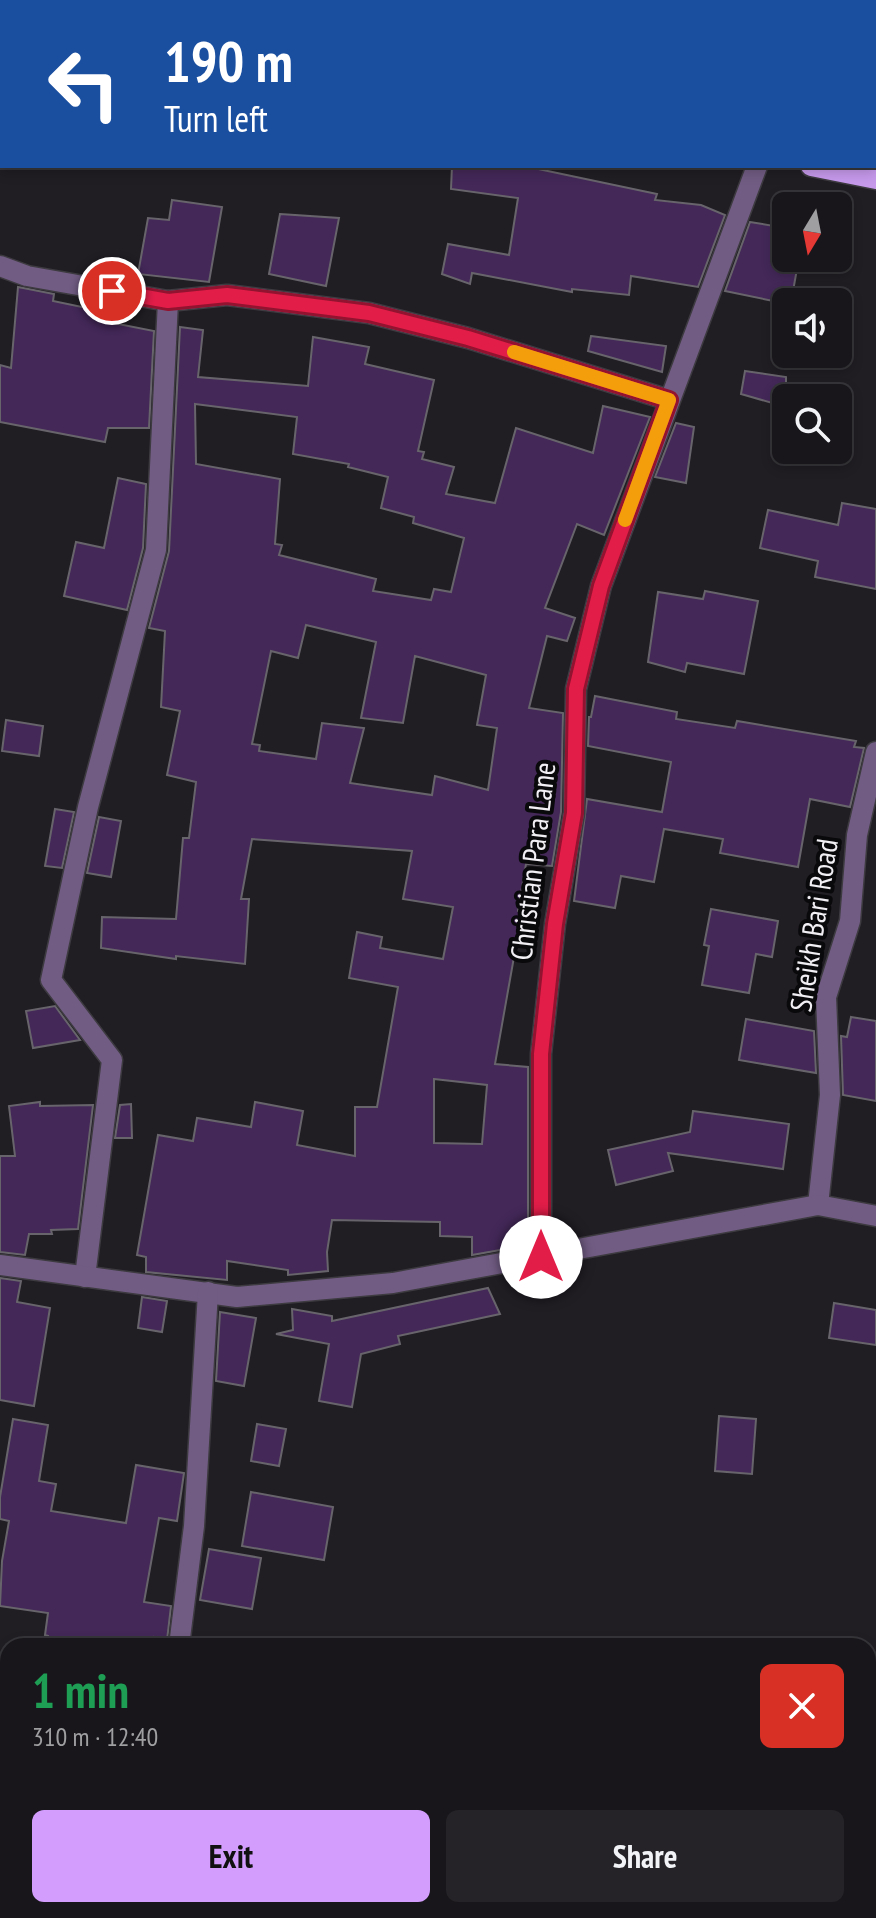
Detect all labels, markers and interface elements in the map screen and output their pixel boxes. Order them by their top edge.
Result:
text: 190 m [164,25,293,97]
icon: left [32,32,136,136]
text: Turn left [164,95,268,142]
north arrow [772,192,852,272]
map controls [772,192,852,464]
pin [78,257,146,325]
icon: arrive [90,269,134,313]
button: sound [772,288,852,368]
button: search [772,384,852,464]
street label: Christian Para Lane [501,760,563,962]
street label: Sheikh Bari Road [780,836,846,1014]
position arrow [499,1215,583,1299]
text: 1 min [32,1659,129,1721]
button: close [760,1664,844,1748]
text: 310 m · 12:40 [32,1720,158,1753]
button: Exit [32,1810,430,1902]
button: Share [446,1810,844,1902]

